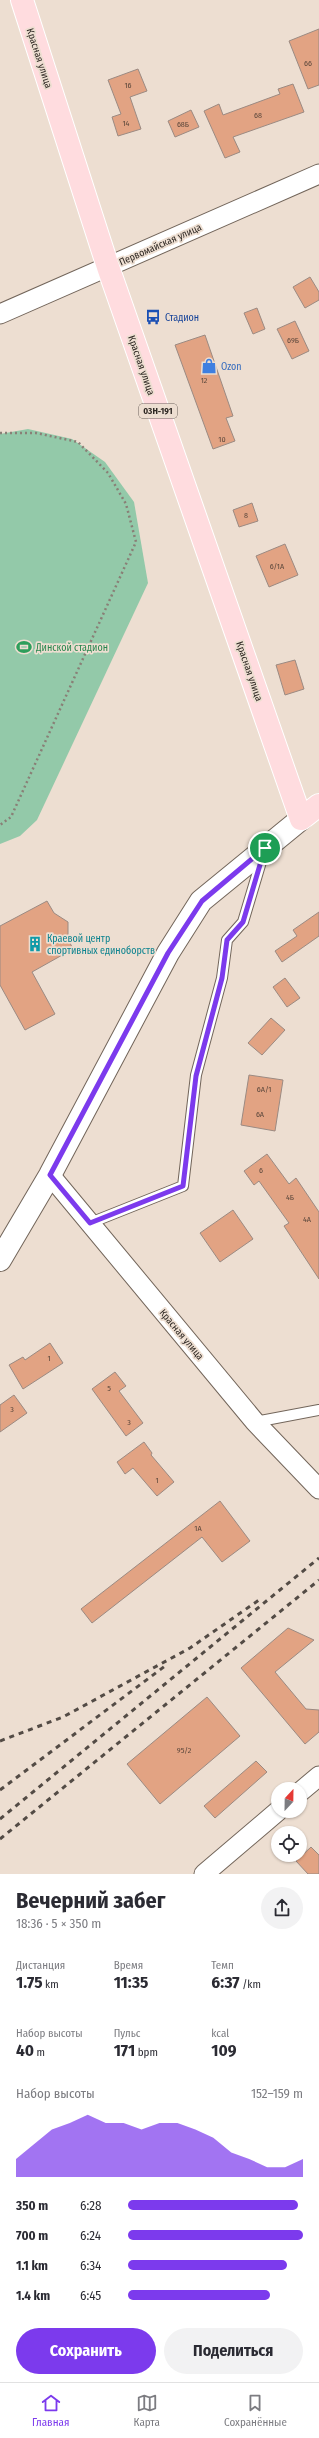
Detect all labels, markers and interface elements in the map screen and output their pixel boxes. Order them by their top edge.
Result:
street label: Красная улица [24,27,54,90]
house number: 66 [304,59,312,68]
house number: 16 [124,81,132,90]
house number: 68 [254,111,262,120]
house number: 14 [123,119,130,128]
house number: 68Б [177,120,189,129]
street label: Первомайская улица [117,221,204,268]
bus stop icon: Стадион [144,308,162,326]
place label: Стадион [165,312,199,324]
street label: Красная улица [125,334,157,397]
house number: 69Б [287,336,299,345]
shop icon: Ozon [200,357,218,375]
place label: Ozon [221,361,242,373]
house number: 12 [201,376,208,385]
road number: 03Н-191 [139,404,177,418]
house number: 10 [218,435,226,444]
house number: 8 [244,511,248,520]
house number: 6/1А [270,562,285,571]
sports icon: Динской стадион [15,638,33,656]
street label: Красная улица [233,640,265,703]
place label: Динской стадион [35,642,108,654]
pin [248,831,282,865]
icon: arrive [254,837,276,859]
place label: Краевой центр спортивных единоборств [47,933,155,957]
building icon: Краевой центр спортивных единоборств [26,935,44,953]
house number: 6А/1 [257,1085,271,1094]
house number: 6А [256,1110,265,1119]
house number: 6 [259,1166,263,1175]
house number: 4Б [286,1193,294,1202]
house number: 4А [303,1215,312,1224]
street label: Красная улица [157,1307,206,1362]
house number: 1 [47,1354,51,1363]
house number: 5 [107,1384,111,1393]
house number: 3 [10,1405,14,1414]
house number: 3 [127,1418,131,1427]
house number: 1 [155,1476,159,1485]
house number: 1А [194,1524,202,1533]
house number: 95/2 [177,1746,192,1755]
north arrow [271,1782,307,1818]
map controls [271,1782,307,1862]
button: locate [271,1826,307,1862]
text: Вечерний забег [16,1887,165,1914]
button: share [261,1887,303,1929]
text: 18:36 · 5 × 350 m [16,1916,101,1931]
text: Дистанция [16,1959,65,1972]
text: Время [114,1959,143,1972]
text: Темп [211,1959,234,1972]
text: 1.75 [16,1972,43,1993]
text: 11:35 [114,1972,148,1993]
text: 6:37 [211,1972,240,1993]
text: km [43,1978,59,1991]
text: /km [240,1978,261,1991]
text: Набор высоты [16,2027,83,2040]
text: Пульс [114,2027,141,2040]
text: kcal [211,2027,229,2040]
text: 40 [16,2040,34,2061]
text: 171 [114,2040,135,2061]
text: 109 [211,2040,236,2061]
text: m [34,2046,45,2059]
text: bpm [135,2046,158,2059]
text: Набор высоты [16,2086,95,2101]
text: 152–159 m [251,2086,303,2101]
text: 350 m [16,2198,48,2213]
text: 6:28 [80,2198,101,2213]
text: 700 m [16,2228,48,2243]
text: 6:24 [80,2228,101,2243]
text: 1.1 km [16,2258,48,2273]
text: 6:34 [80,2258,101,2273]
text: 1.4 km [16,2288,50,2303]
text: 6:45 [80,2288,101,2303]
button: Сохранить [16,2328,156,2374]
button: Поделиться [164,2328,303,2374]
tab: Главная [32,2392,69,2429]
tab: Карта [134,2392,160,2429]
tab: Сохранённые [224,2392,287,2429]

